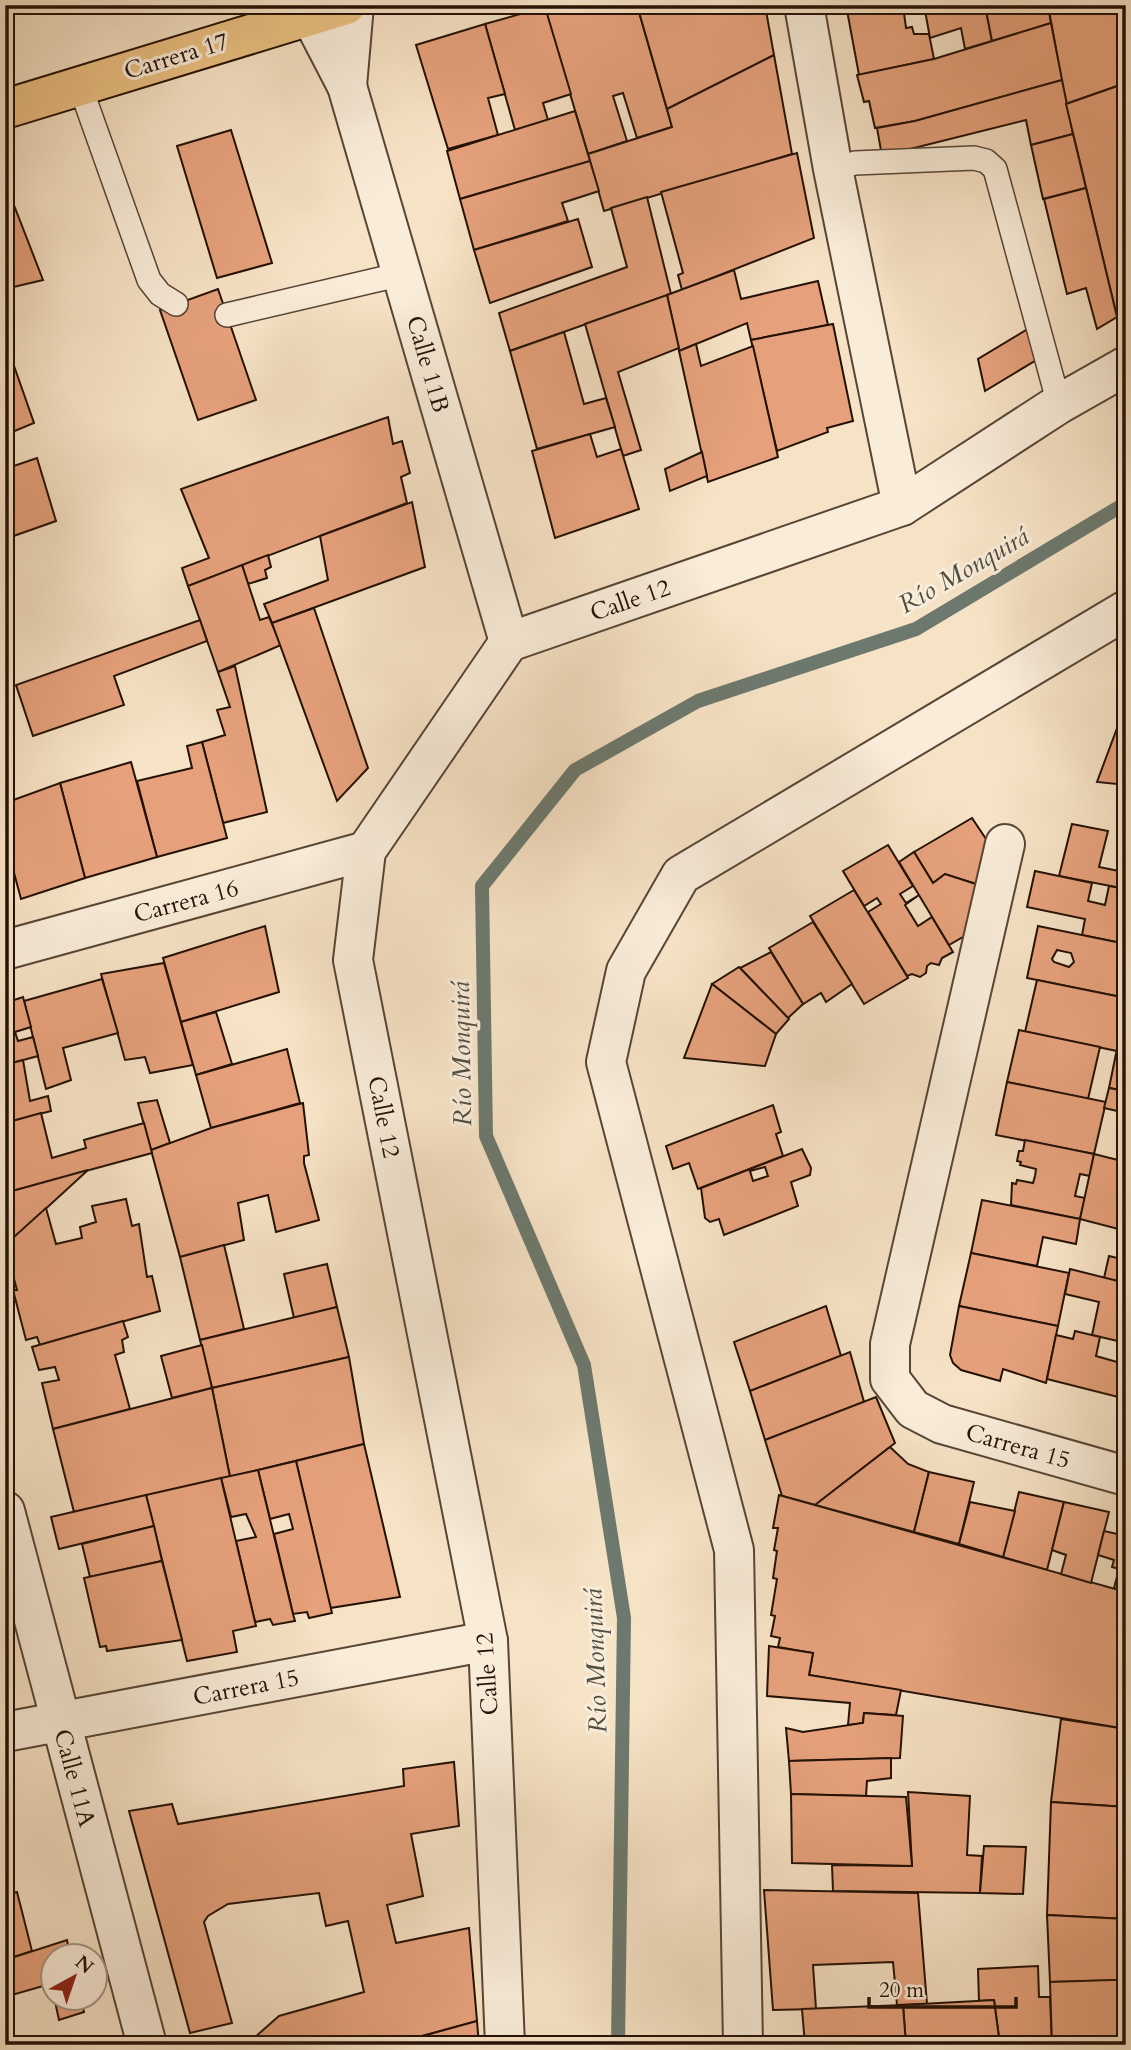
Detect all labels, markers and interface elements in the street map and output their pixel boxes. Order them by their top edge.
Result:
street label: Carrera 17 [120,25,232,88]
street label: Calle 11B [398,312,457,416]
water label: Río Monquirá [892,518,1036,622]
street label: Calle 12 [586,571,675,630]
street label: Carrera 16 [130,872,242,931]
water label: Río Monquirá [443,980,480,1127]
street label: Calle 12 [359,1073,408,1161]
street label: Carrera 15 [962,1416,1074,1477]
water label: Río Monquirá [575,1586,616,1734]
street label: Calle 12 [468,1631,507,1716]
street label: Carrera 15 [190,1661,302,1714]
street label: Calle 11A [46,1726,104,1832]
north arrow [38,1941,108,2011]
text: N [70,1949,99,1980]
scale bar [869,1966,1016,2010]
text: 20 m [879,1976,924,2005]

